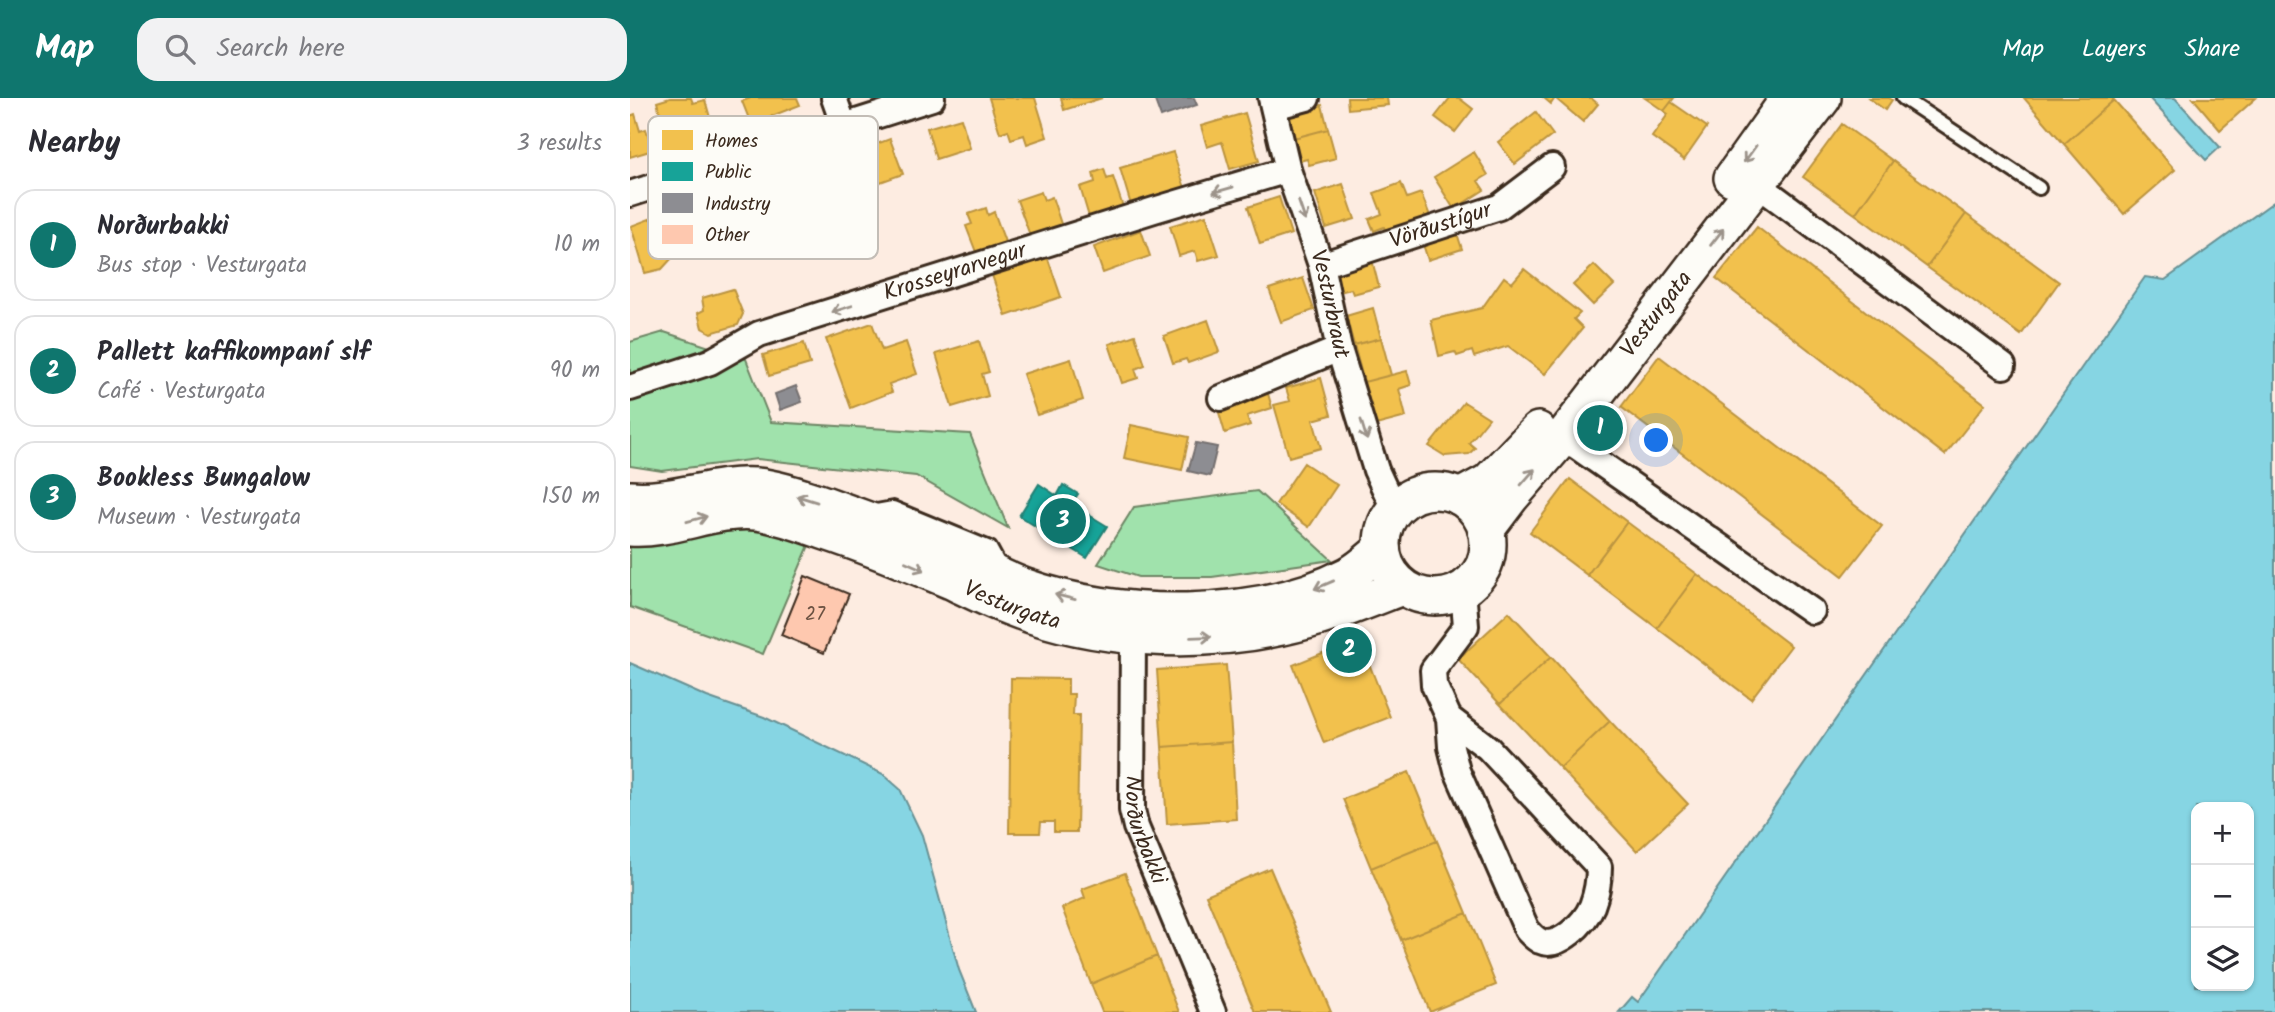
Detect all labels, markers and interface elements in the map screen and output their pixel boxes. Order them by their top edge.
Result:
search box [137,18,627,81]
text: Map [35,23,95,76]
text: Search here [217,28,345,70]
icon: search [161,30,199,68]
text: Map [2002,30,2044,69]
text: Layers [2082,30,2146,69]
text: Share [2184,30,2240,69]
legend [648,116,878,259]
text: Nearby [28,120,120,168]
text: 3 results [516,126,602,162]
text: Homes [705,127,758,157]
one-way arrow [1742,144,1757,163]
text: Public [705,158,752,188]
one-way arrow [1212,184,1234,197]
text: Industry [705,190,771,220]
street label: Vörðustígur [1385,192,1498,259]
one-way arrow [1296,200,1309,222]
text: Norðurbakki [97,206,229,248]
text: Other [705,221,751,251]
text: 1 [50,227,56,263]
text: 10 m [554,227,600,263]
one-way arrow [1709,228,1724,247]
street label: Krosseyrarvegur [879,233,1032,312]
street label: Vesturbraut [1299,245,1359,365]
text: Bus stop · Vesturgata [97,248,307,284]
street label: Vesturgata [1612,263,1702,366]
one-way arrow [831,303,853,316]
text: Pallett kaffikompaní slf [97,332,370,374]
text: 2 [46,353,60,389]
text: 90 m [550,353,600,389]
text: Café · Vesturgata [97,374,266,410]
pin: 1 [1577,402,1623,454]
one-way arrow [1358,418,1371,440]
your location [1639,423,1673,457]
text: Bookless Bungalow [97,458,310,500]
one-way arrow [1520,468,1536,486]
text: 3 [47,479,59,515]
text: 150 m [541,479,600,515]
one-way arrow [796,491,818,504]
pin: 3 [1040,495,1086,547]
text: Museum · Vesturgata [97,500,301,536]
one-way arrow [685,512,708,525]
one-way arrow [904,560,925,573]
street label: Vesturgata [957,572,1064,641]
one-way arrow [1314,579,1336,592]
one-way arrow [1054,590,1077,603]
house number: 27 [805,600,826,630]
pin: 2 [1326,624,1372,676]
one-way arrow [1189,630,1212,643]
street label: Norðurbakki [1114,776,1177,892]
map controls [2191,802,2254,991]
button: + [2191,802,2254,865]
button: − [2191,865,2254,928]
button: layers [2191,928,2254,991]

